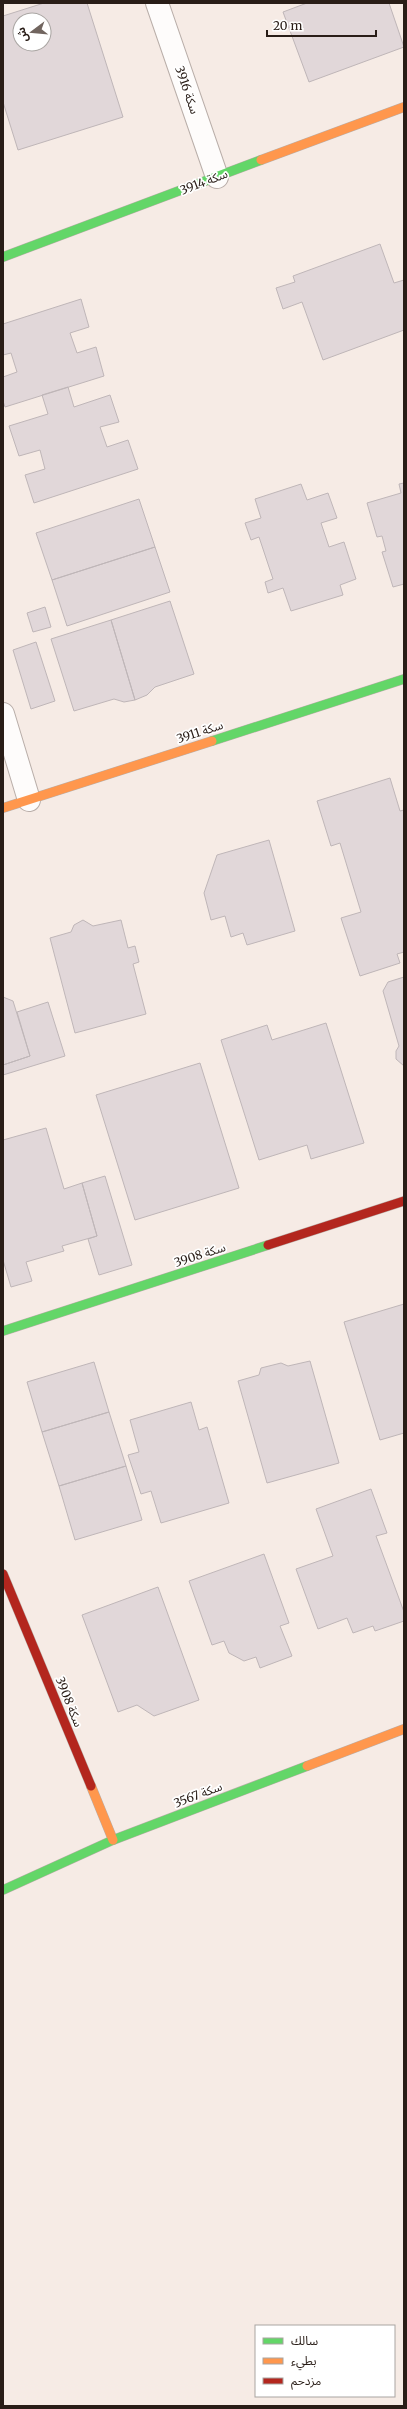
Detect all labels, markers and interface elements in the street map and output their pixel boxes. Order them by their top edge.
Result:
north arrow [12,12,52,52]
scale bar [267,12,376,38]
text: 20 m [273,18,302,33]
text: ش [14,26,31,44]
street label: سكة 3916 [172,64,203,116]
street label: سكة 3914 [178,166,230,197]
street label: سكة 3911 [175,717,225,746]
street label: سكة 3908 [172,1239,227,1270]
street label: سكة 3908 [53,1675,86,1729]
street label: سكة 3567 [172,1779,224,1811]
legend [255,2325,395,2397]
text: سالك [291,2333,318,2348]
text: بطيء [291,2353,317,2371]
text: مزدحم [291,2373,321,2390]

